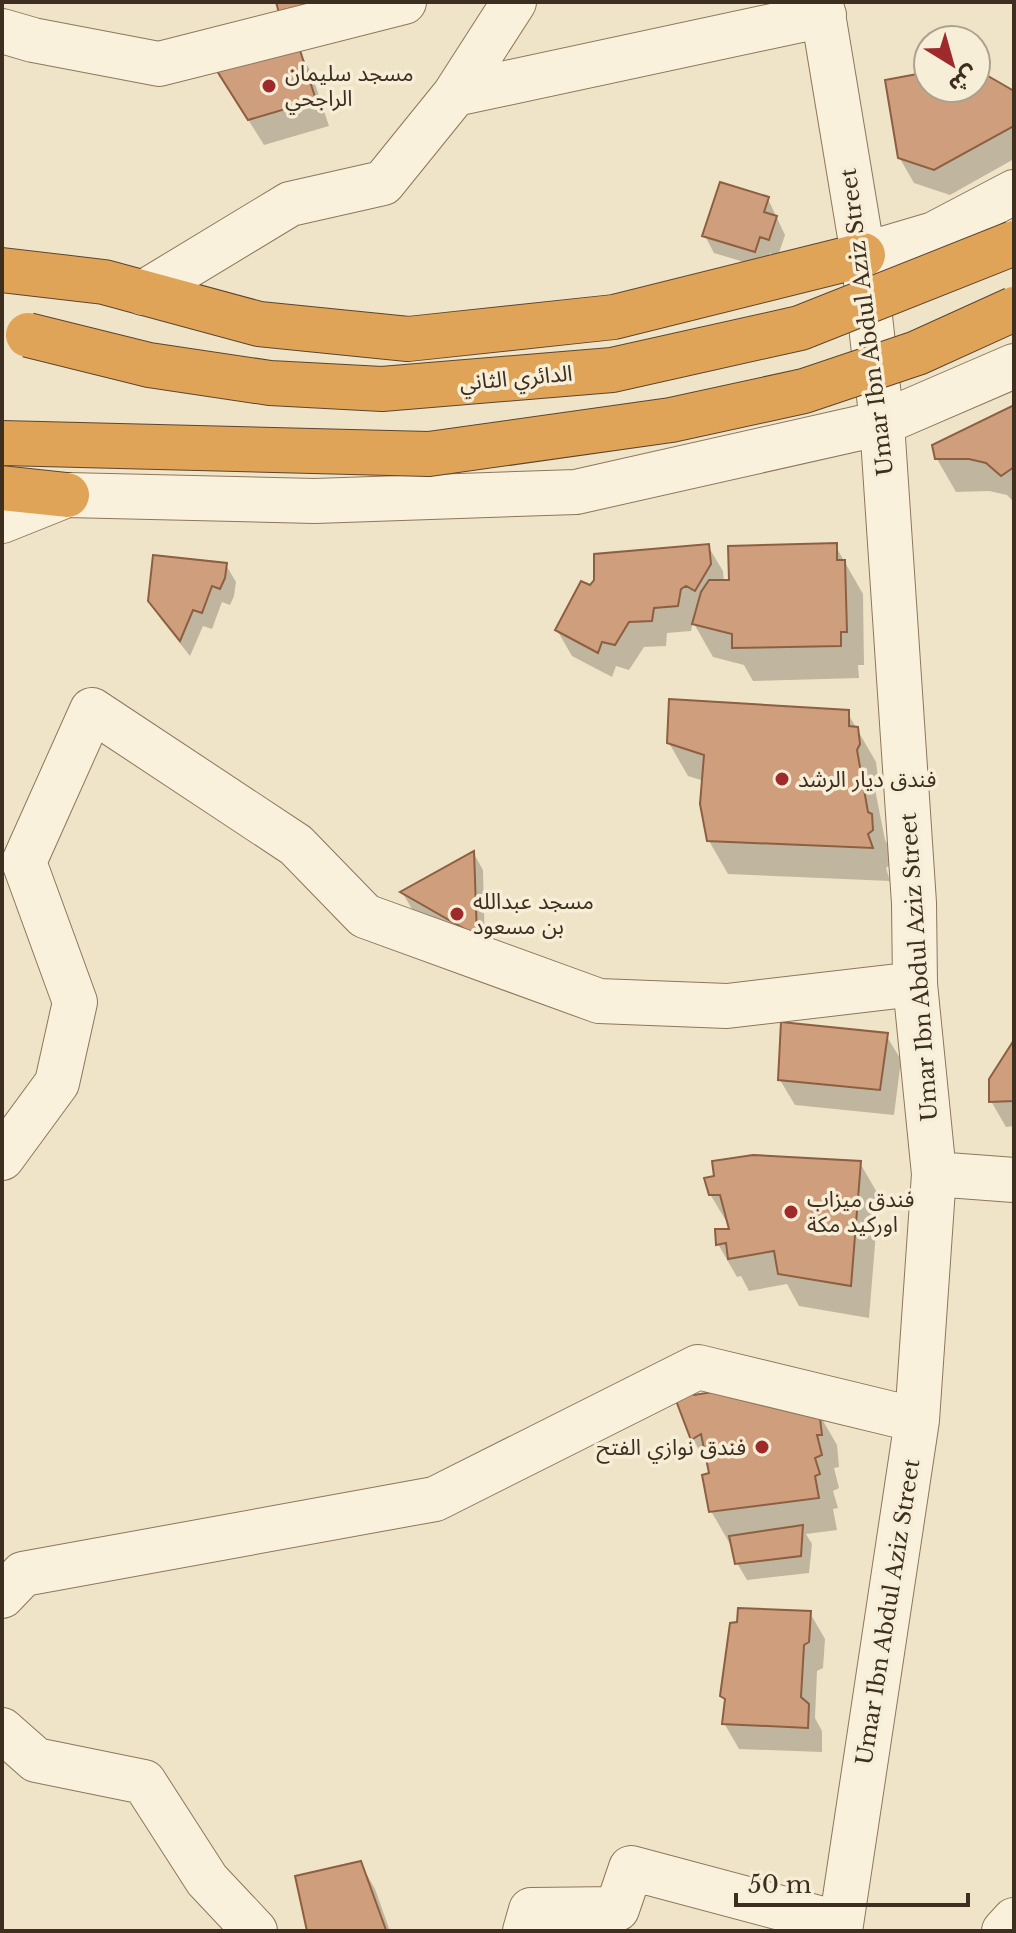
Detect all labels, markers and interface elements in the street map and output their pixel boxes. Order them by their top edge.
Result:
north arrow [912,24,992,104]
place label: مسجد سليمان الراجحي [285,60,414,115]
text: ش [944,60,984,99]
marker: مسجد سليمان الراجحي [260,77,278,95]
street label: Umar Ibn Abdul Aziz Street [835,166,899,477]
street label: الدائري الثاني [458,360,574,399]
place label: فندق ديار الرشد [798,766,936,793]
marker: فندق ديار الرشد [773,770,791,788]
street label: Umar Ibn Abdul Aziz Street [895,811,943,1122]
place label: مسجد عبدالله بن مسعود [473,888,594,940]
marker: مسجد عبدالله بن مسعود [448,905,466,923]
place label: فندق ميزاب اوركيد مكة [807,1186,914,1238]
marker: فندق ميزاب اوركيد مكة [782,1203,800,1221]
place label: فندق نوازي الفتح [597,1434,746,1464]
marker: فندق نوازي الفتح [753,1438,771,1456]
street label: Umar Ibn Abdul Aziz Street [850,1456,926,1767]
scale bar [736,1857,968,1907]
text: 50 m [748,1870,812,1899]

